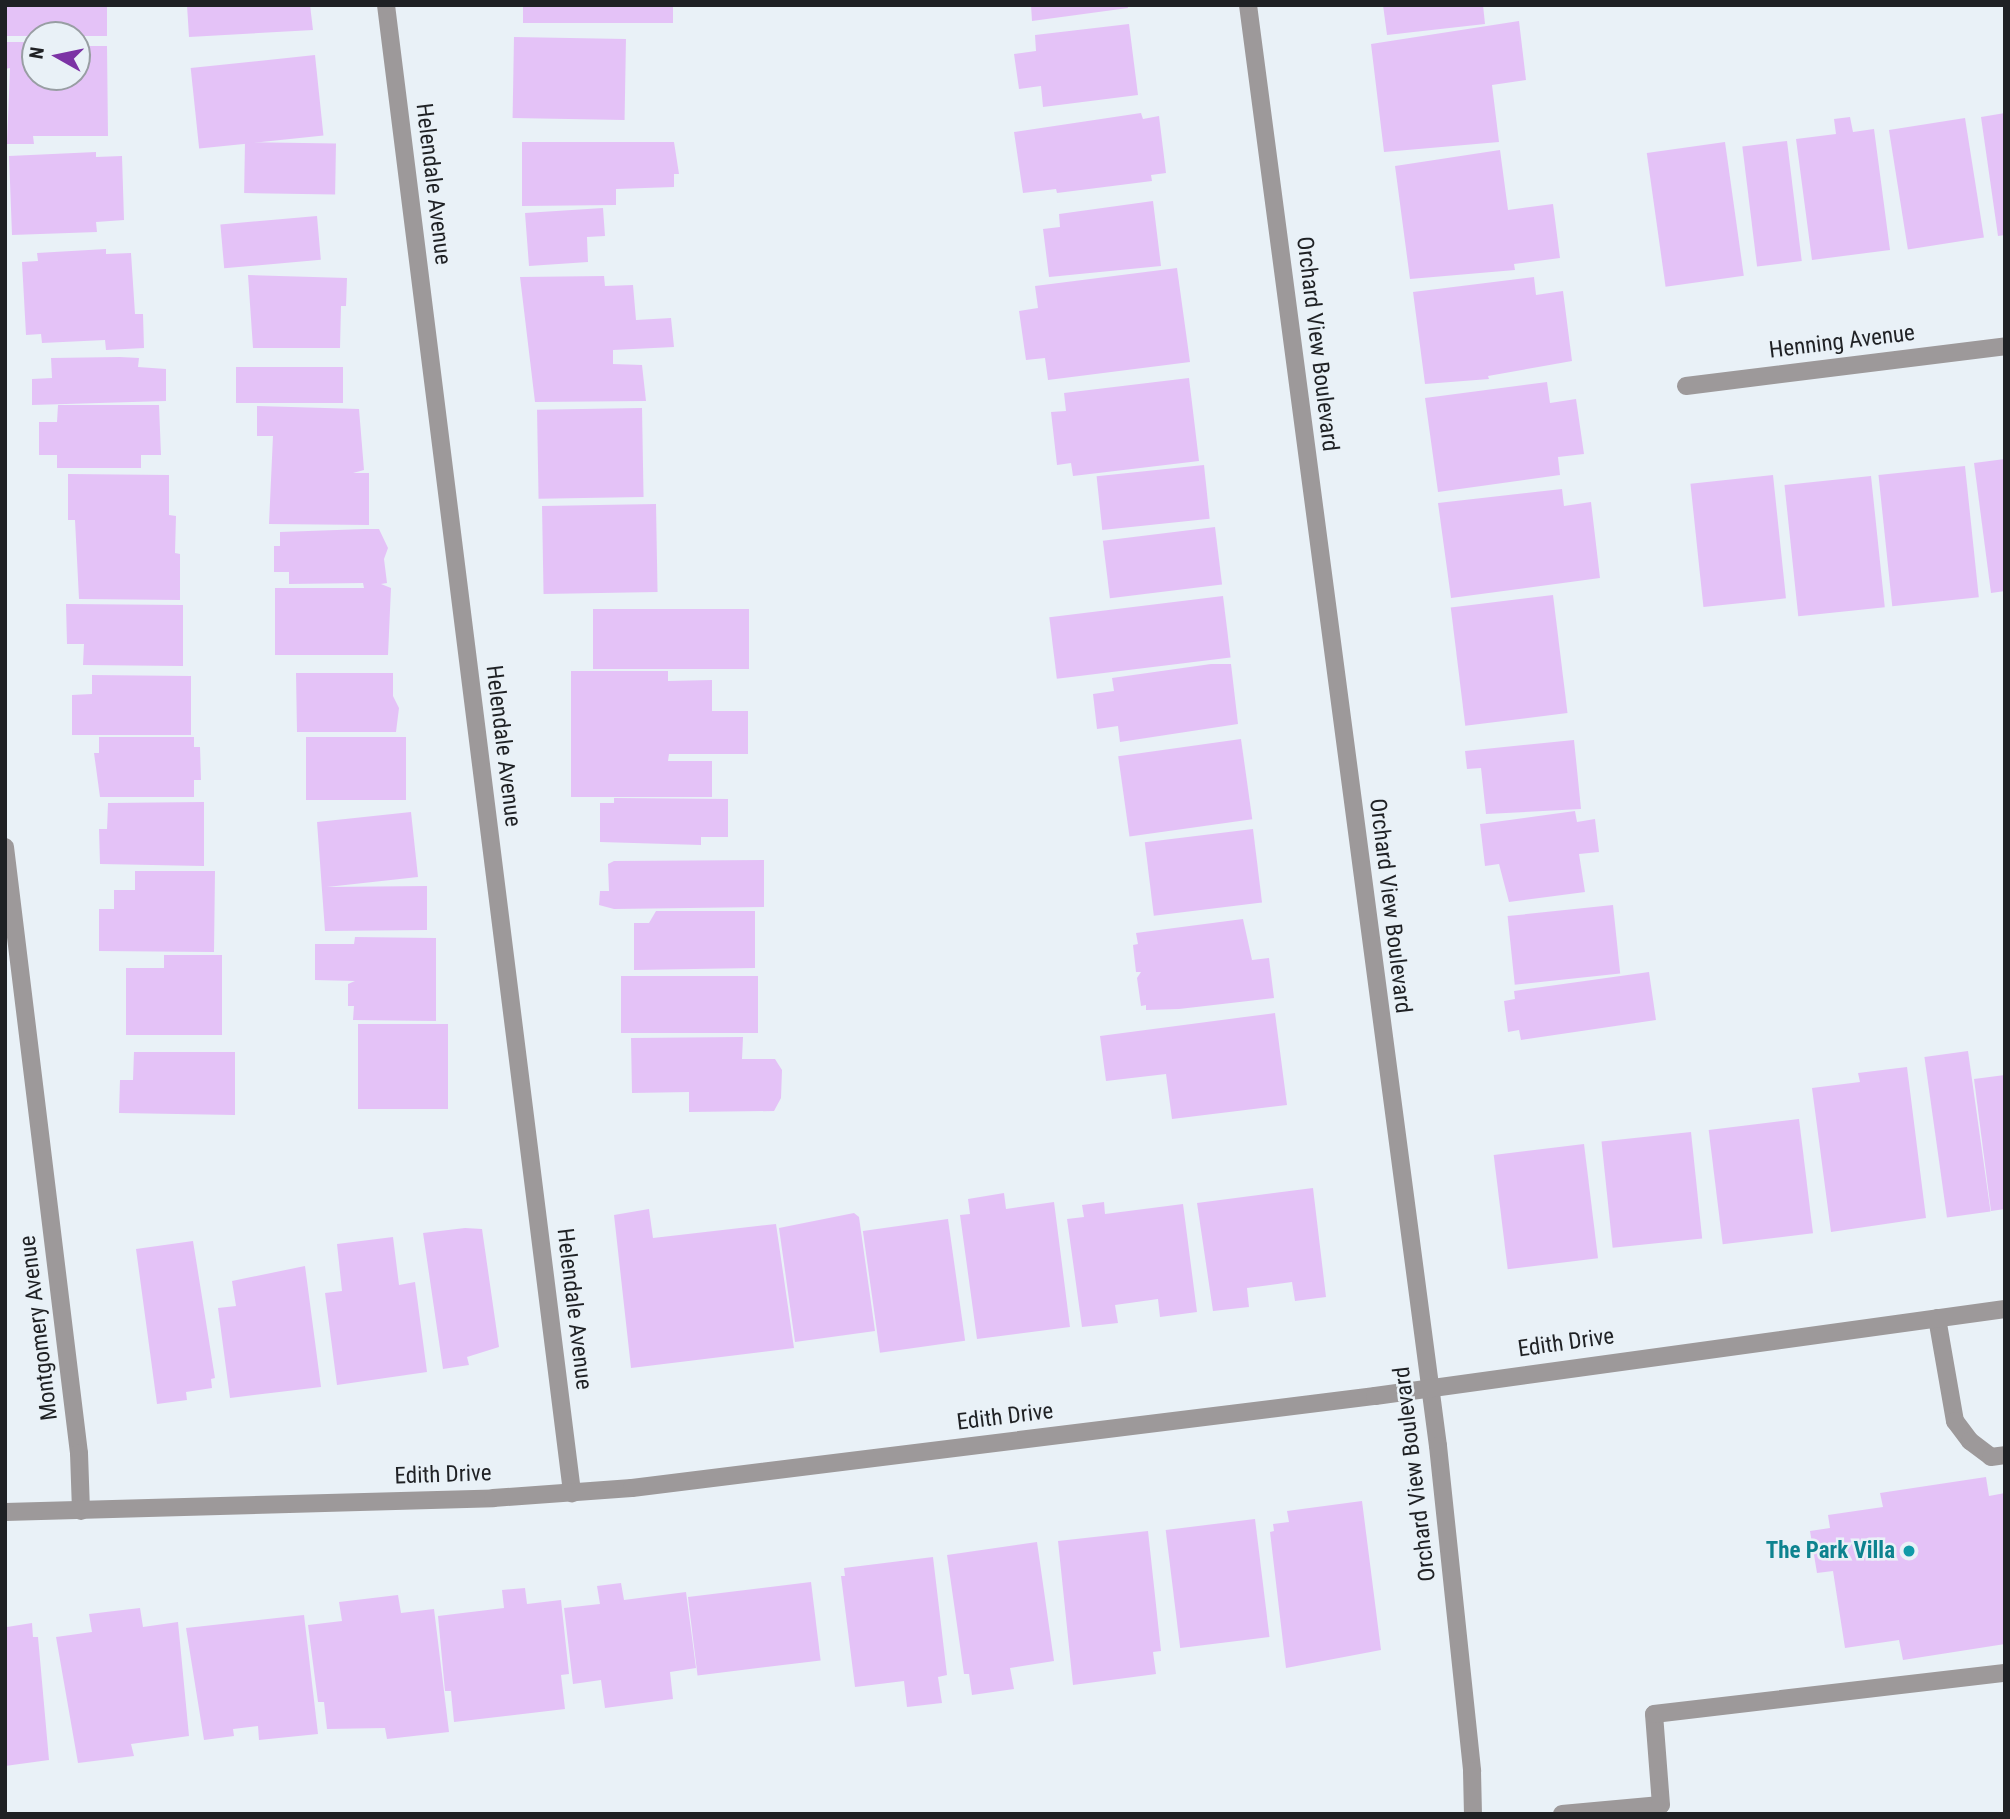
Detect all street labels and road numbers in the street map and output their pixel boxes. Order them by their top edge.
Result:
street label: Helendale Avenue [409,102,457,266]
street label: Orchard View Boulevard [1290,235,1344,453]
street label: Henning Avenue [1768,319,1916,365]
street label: Helendale Avenue [479,664,527,828]
street label: Orchard View Boulevard [1363,797,1417,1015]
street label: Helendale Avenue [550,1227,598,1391]
street label: Montgomery Avenue [14,1234,64,1422]
street label: Edith Drive [1516,1323,1616,1363]
street label: Orchard View Boulevard [1388,1365,1442,1583]
street label: Edith Drive [955,1397,1055,1437]
street label: Edith Drive [394,1460,492,1490]

